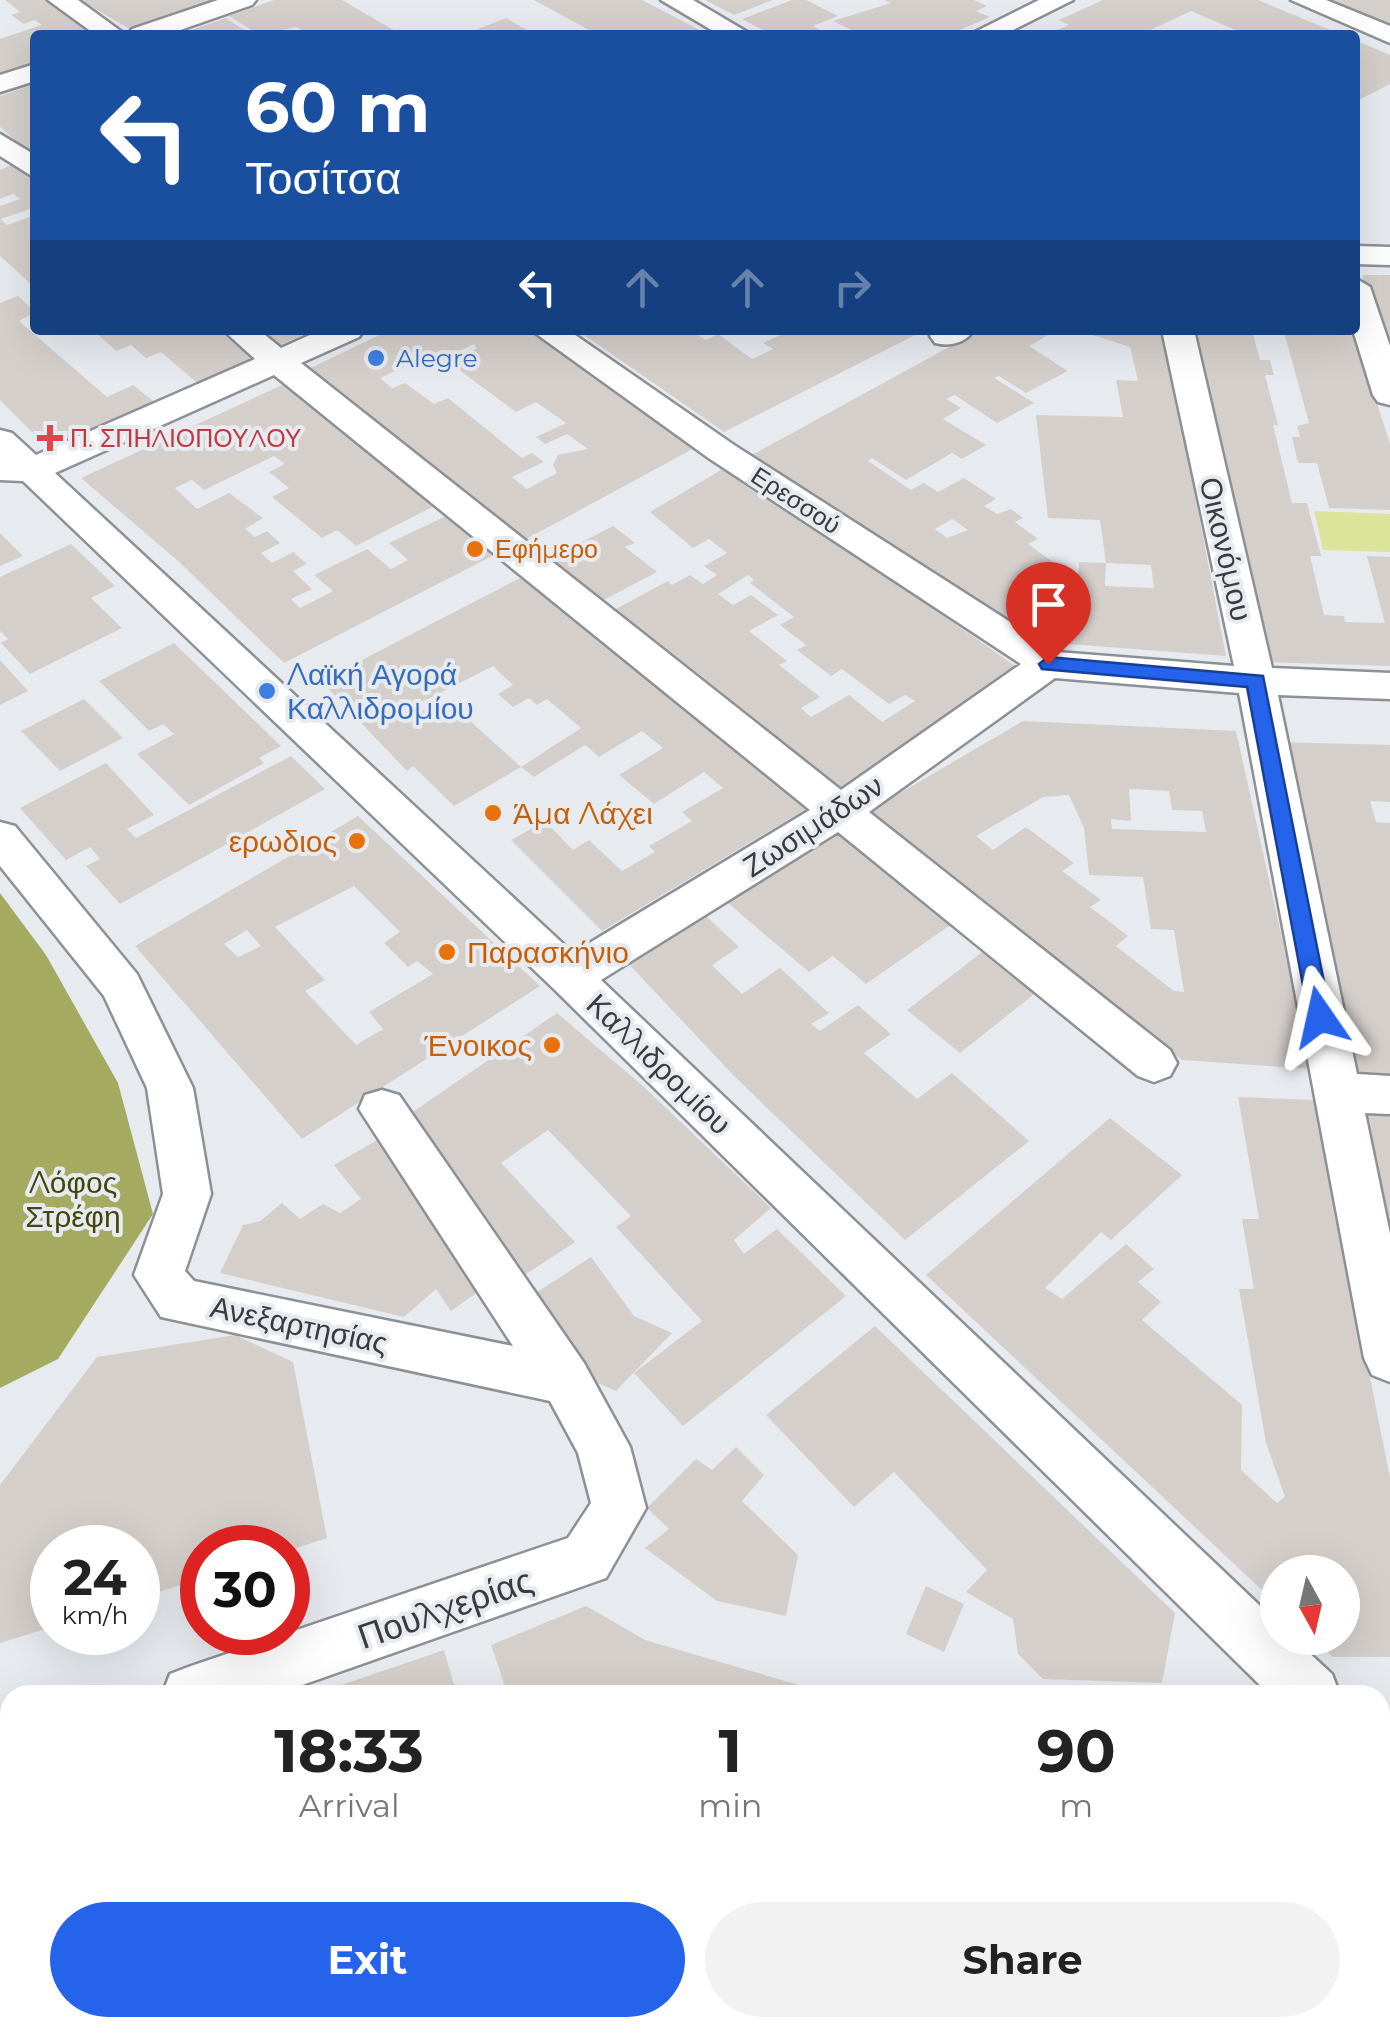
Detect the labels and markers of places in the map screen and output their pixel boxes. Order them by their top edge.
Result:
place label: Alegre [396,343,478,373]
marker: Alegre [365,347,387,369]
place label: Π. ΣΠΗΛΙΟΠΟΥΛΟΥ [70,423,302,453]
marker: Π. ΣΠΗΛΙΟΠΟΥΛΟΥ [39,427,61,449]
place label: Εφήμερο [495,534,598,564]
marker: Εφήμερο [464,538,486,560]
pin [1006,562,1091,665]
place label: Λαϊκή Αγορά Καλλιδρομίου [287,656,474,727]
marker: Λαϊκή Αγορά Καλλιδρομίου [256,680,278,702]
place label: Άμα Λάχει [513,795,653,832]
marker: Άμα Λάχει [482,802,504,824]
place label: ερωδιος [229,823,337,860]
marker: ερωδιος [346,830,368,852]
place label: Παρασκήνιο [467,934,629,971]
marker: Παρασκήνιο [436,941,458,963]
place label: Ένοικος [423,1027,532,1064]
marker: Ένοικος [541,1034,563,1056]

